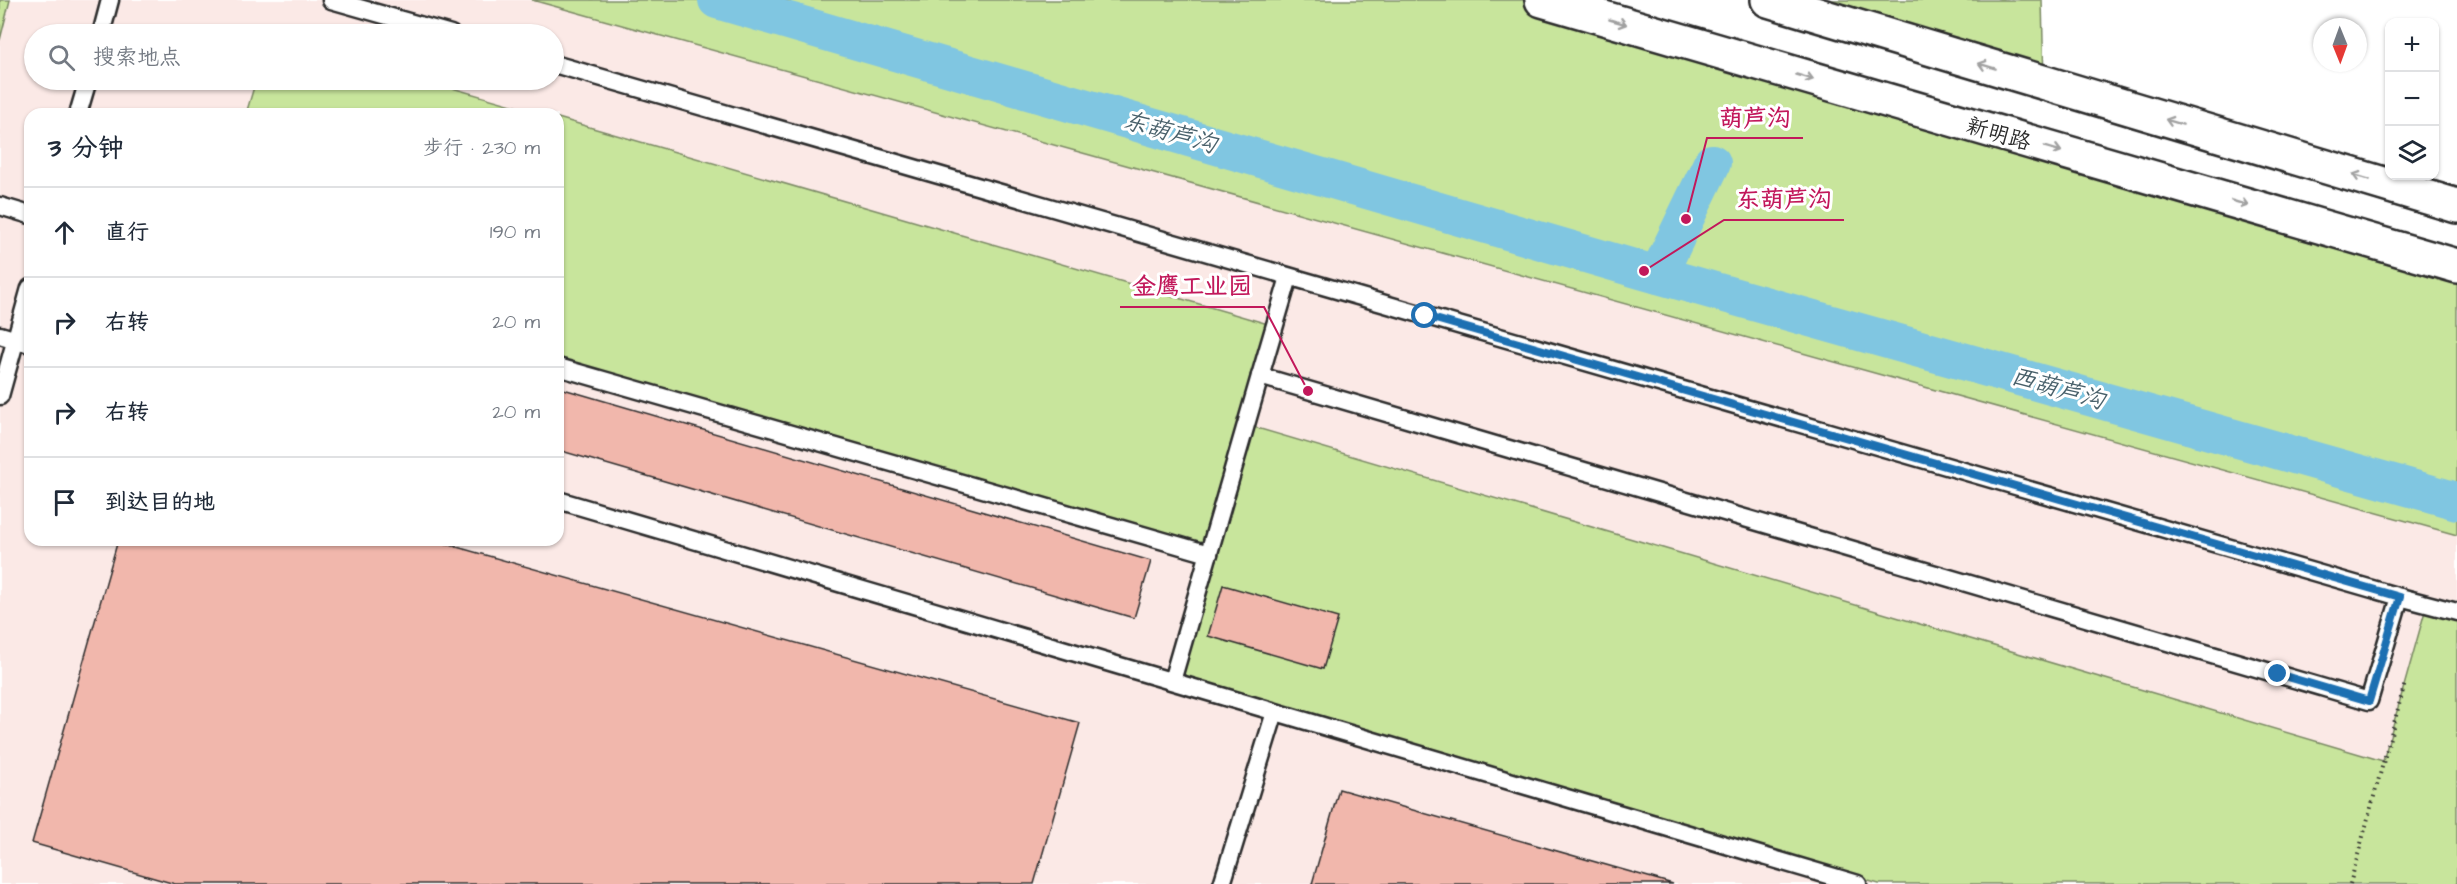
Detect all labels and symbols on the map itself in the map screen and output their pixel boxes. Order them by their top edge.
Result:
one-way arrow [1608,17,1627,28]
north arrow [2313,18,2367,72]
one-way arrow [1978,60,1997,71]
one-way arrow [1795,72,1814,83]
callout: 葫芦沟 [1707,96,1803,138]
text: 葫芦沟 [1719,102,1791,136]
water label: 东葫芦沟 [1119,103,1222,163]
street label: 新明路 [1963,110,2035,158]
one-way arrow [2165,116,2184,127]
one-way arrow [2043,144,2062,155]
one-way arrow [2352,171,2371,182]
callout: 东葫芦沟 [1724,178,1844,220]
text: 东葫芦沟 [1736,183,1832,217]
one-way arrow [2230,198,2249,209]
callout: 金鹰工业园 [1120,265,1264,307]
text: 金鹰工业园 [1132,270,1252,304]
route start [1411,302,1437,328]
water label: 西葫芦沟 [2007,359,2110,419]
route end [2264,660,2290,686]

